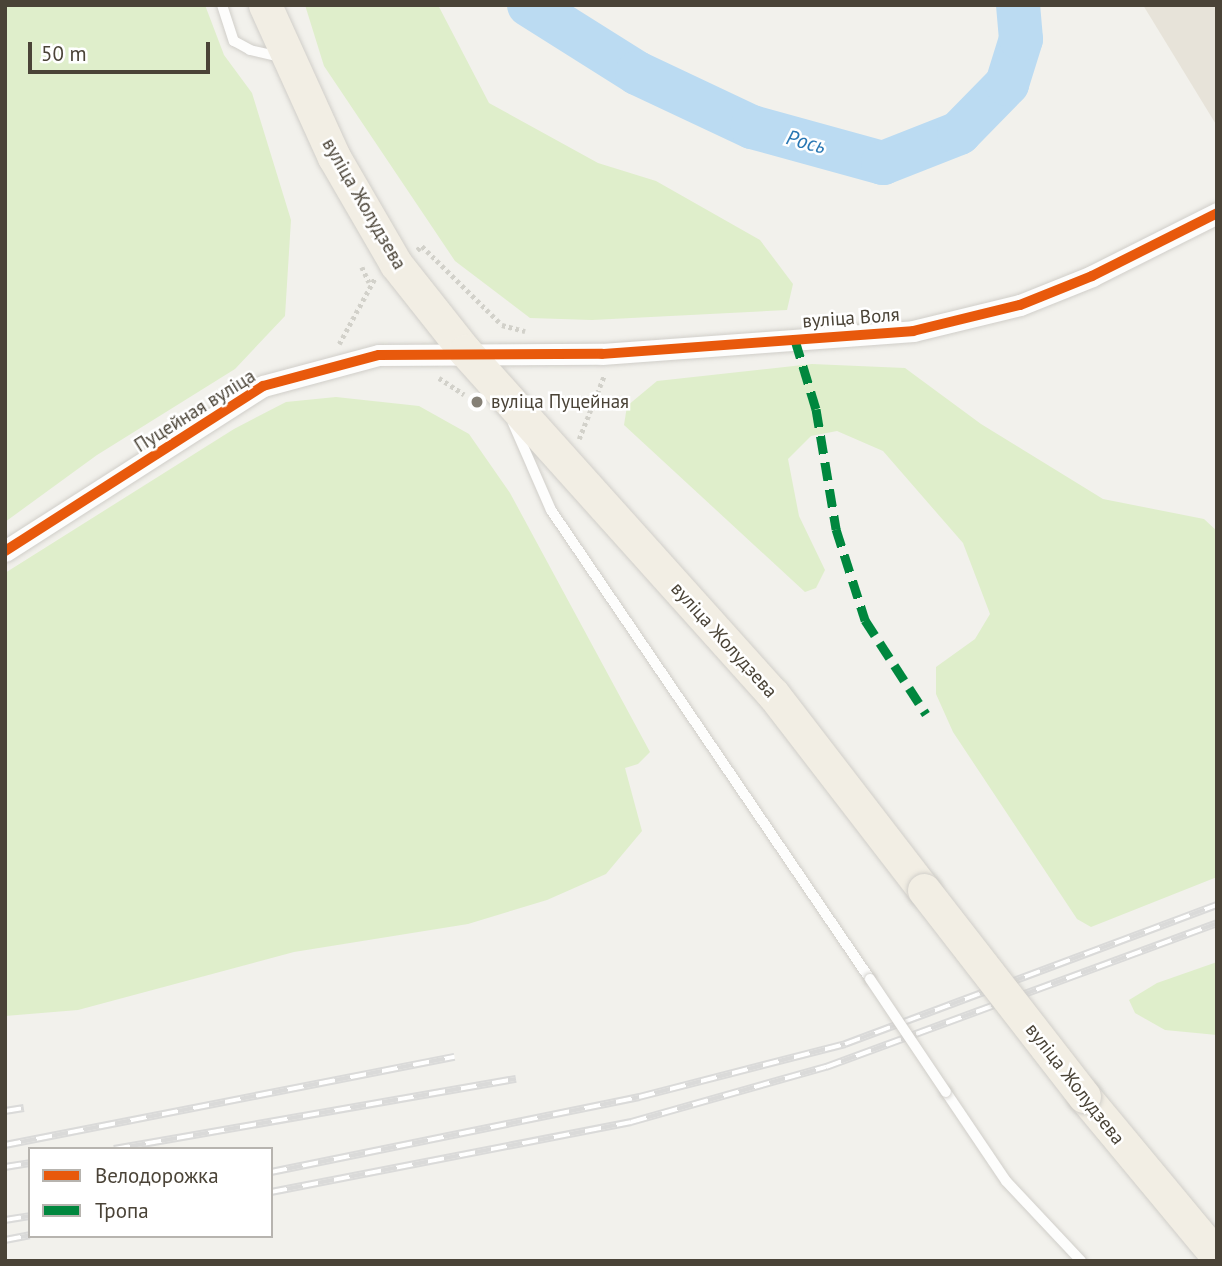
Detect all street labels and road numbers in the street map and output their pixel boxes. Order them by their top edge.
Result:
street label: вуліца Жолудзева [317,134,411,274]
street label: вуліца Воля [802,303,900,333]
street label: Пуцейная вуліца [130,365,260,457]
street label: вуліца Жолудзева [666,577,782,703]
street label: вуліца Жолудзева [1021,1019,1129,1149]

